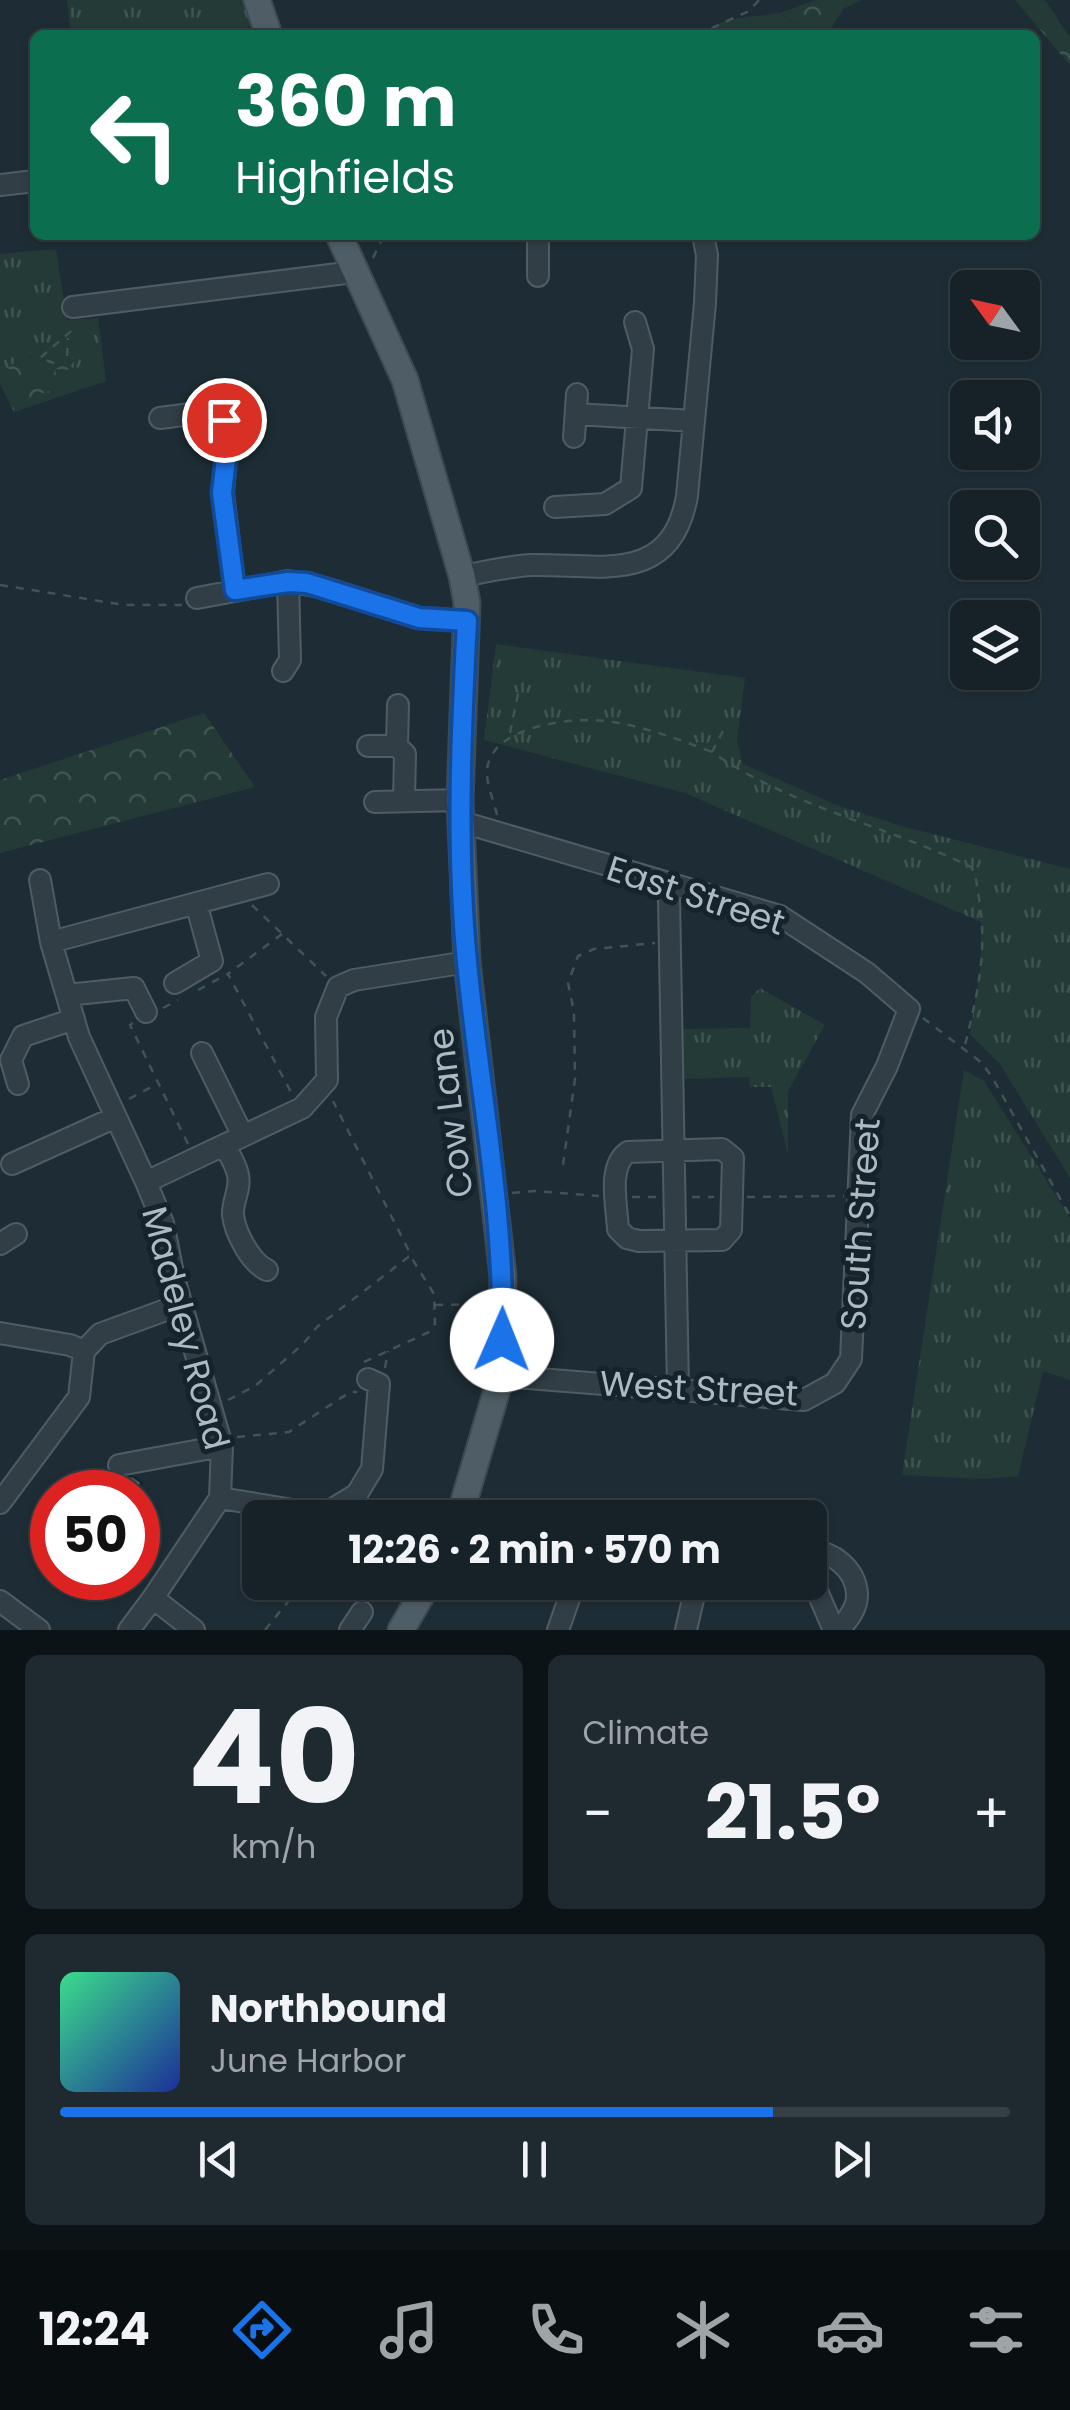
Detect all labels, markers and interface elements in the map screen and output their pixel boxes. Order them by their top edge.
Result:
text: 360 m [235,52,457,151]
icon: left [70,70,200,200]
text: Highfields [235,146,455,209]
north arrow [950,270,1040,360]
map controls [950,270,1040,690]
pin [182,378,267,463]
button: sound [950,380,1040,470]
icon: arrive [197,393,252,448]
button: search [950,490,1040,580]
button: layers [950,600,1040,690]
street label: East Street [601,843,791,947]
street label: Cow Lane [415,1025,485,1201]
street label: South Street [828,1116,892,1332]
street label: Madeley Road [130,1201,242,1455]
position arrow [450,1288,554,1392]
street label: West Street [599,1358,799,1418]
speed limit sign: 50 [30,1470,160,1600]
text: 12:26 · 2 min · 570 m [348,1523,721,1576]
text: 40 [187,1666,360,1849]
text: Climate [583,1710,709,1755]
text: 21.5° [705,1760,880,1865]
text: − [583,1775,613,1852]
text: + [972,1775,1010,1852]
text: km/h [231,1824,316,1869]
text: Northbound [210,1982,447,2035]
text: June Harbor [210,2038,406,2083]
icon: previous [191,2132,246,2187]
icon: pause [507,2132,562,2187]
icon: next [824,2132,879,2187]
icon: directions [227,2295,297,2365]
icon: music [374,2295,444,2365]
icon: phone [521,2295,591,2365]
icon: climate [668,2295,738,2365]
icon: car [815,2295,885,2365]
icon: filters [961,2295,1031,2365]
text: 12:24 [38,2298,150,2361]

